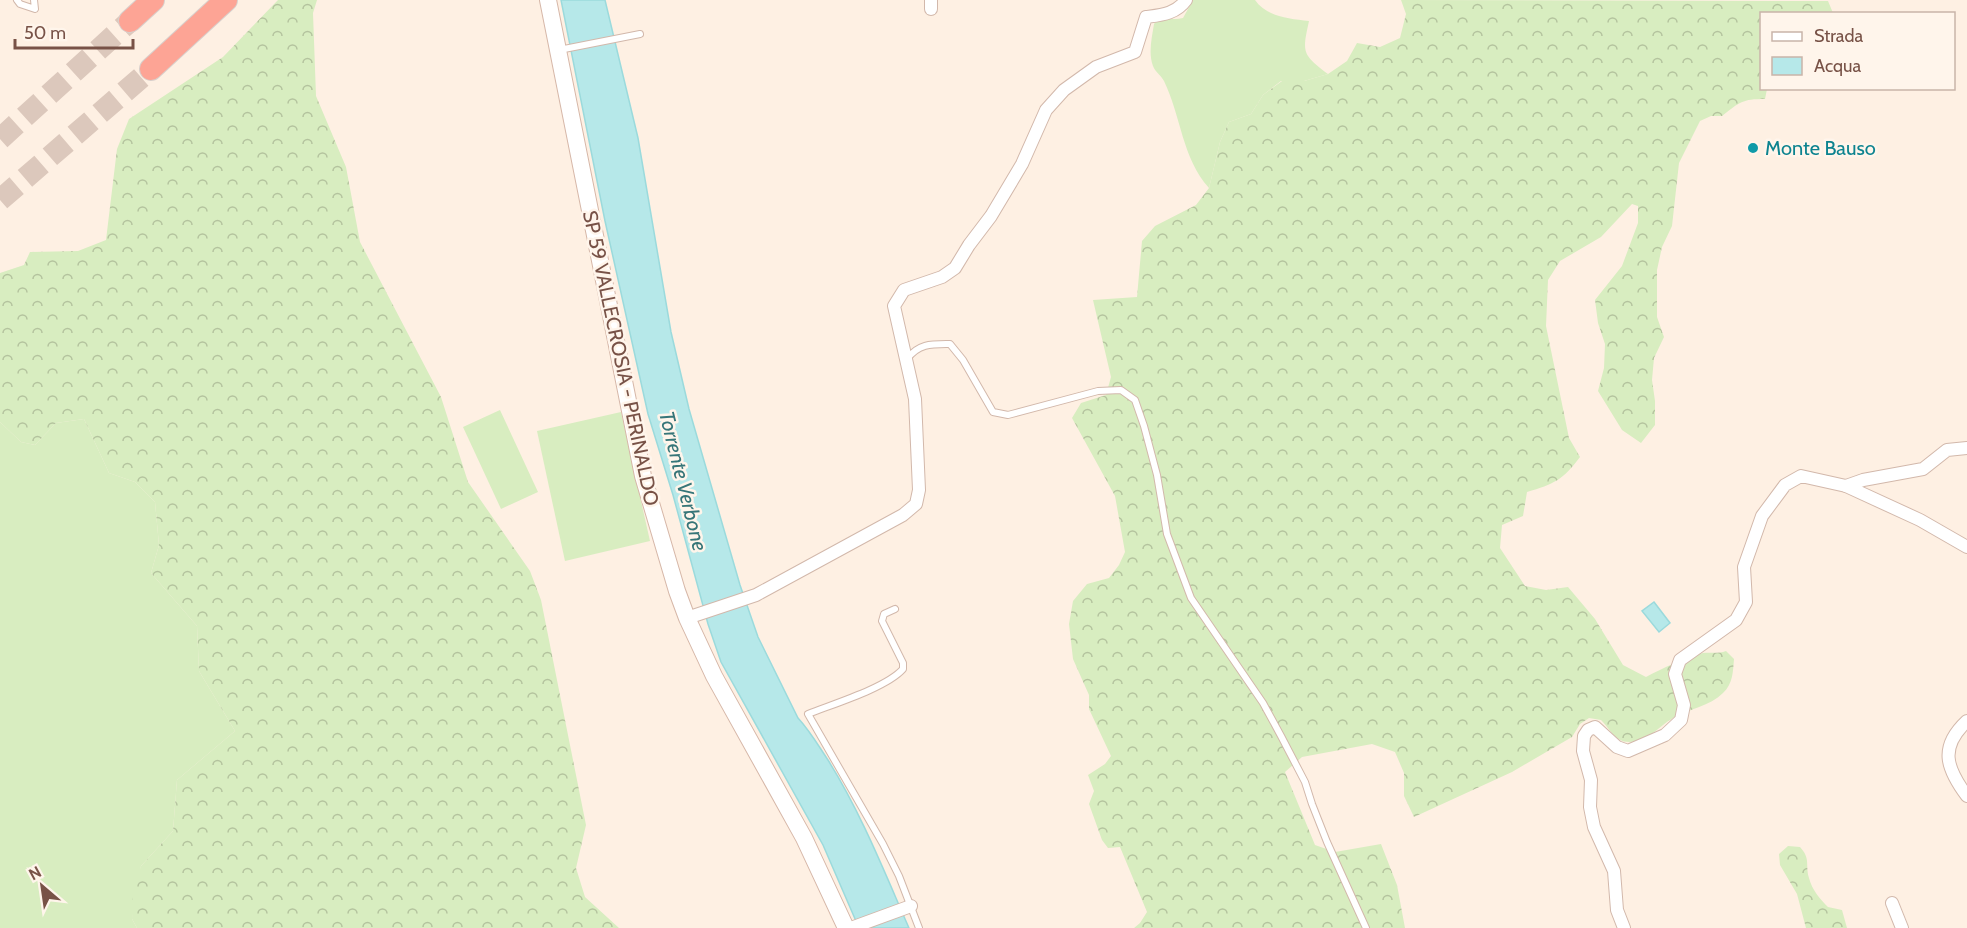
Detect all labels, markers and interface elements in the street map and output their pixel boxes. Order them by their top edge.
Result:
scale bar [15,12,134,50]
legend [1760,12,1955,90]
text: 50 m [24,22,66,44]
text: Strada [1814,25,1864,47]
text: Acqua [1814,55,1861,77]
place label: Monte Bauso [1765,136,1876,160]
marker: Monte Bauso [1746,141,1760,155]
street label: SP 59 VALLECROSIA - PERINALDO [578,208,664,508]
water label: Torrente Verbone [654,408,713,554]
north arrow [12,856,72,916]
text: N [25,862,45,884]

